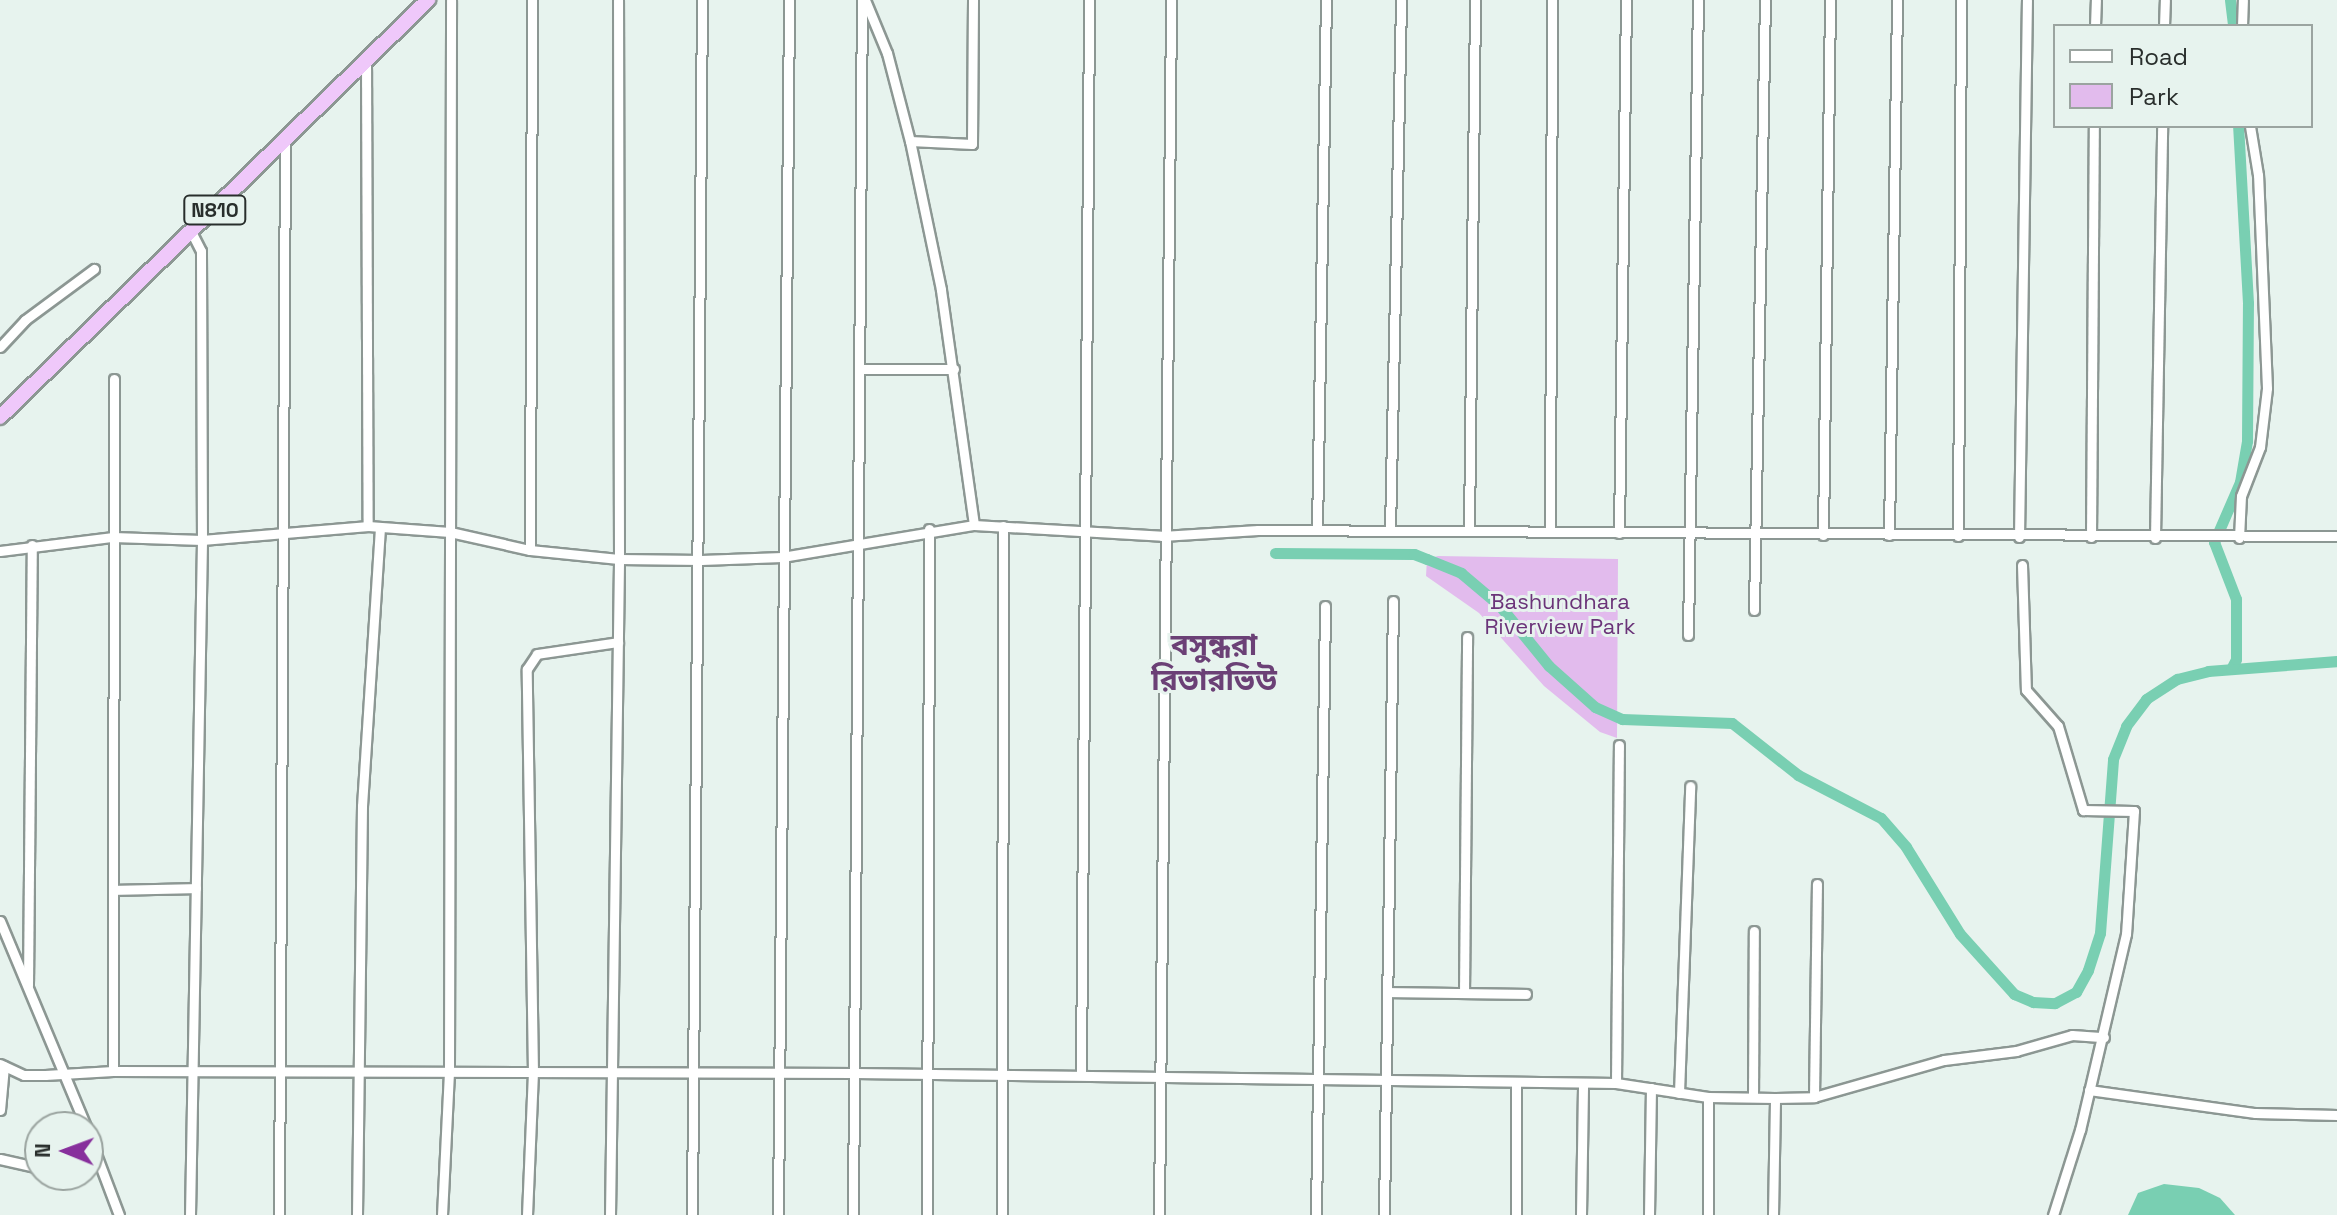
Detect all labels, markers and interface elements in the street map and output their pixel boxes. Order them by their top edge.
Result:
legend [2053,24,2313,128]
text: Road [2129,41,2188,72]
text: Park [2129,81,2179,112]
road number: N810 [183,194,247,226]
park label: Bashundhara Riverview Park [1484,588,1636,640]
district label: বসুন্ধরা রিভারভিউ [1151,627,1277,698]
north arrow [24,1111,104,1191]
text: N [28,1143,56,1158]

